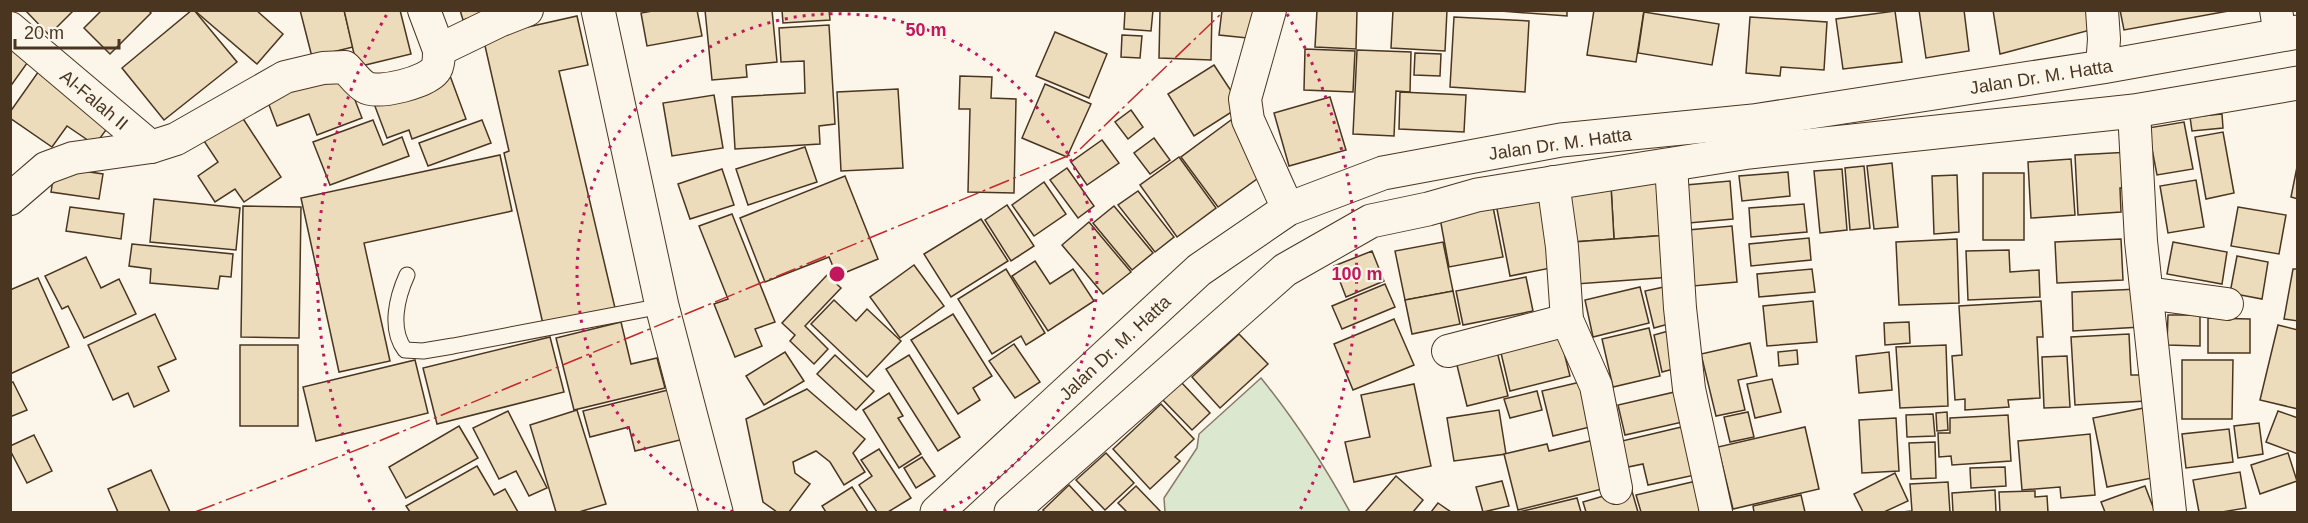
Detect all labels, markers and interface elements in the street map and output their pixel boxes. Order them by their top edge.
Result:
scale bar [15,12,118,50]
text: 50 m [905,20,947,40]
text: 20 m [24,23,64,43]
street label: Jalan Dr. M. Hatta [1968,56,2115,98]
street label: Al-Falah II [56,66,132,134]
street label: Jalan Dr. M. Hatta [1487,124,1634,164]
centre of rings [827,264,847,284]
text: 100 m [1331,264,1383,284]
street label: Jalan Dr. M. Hatta [1055,291,1175,404]

